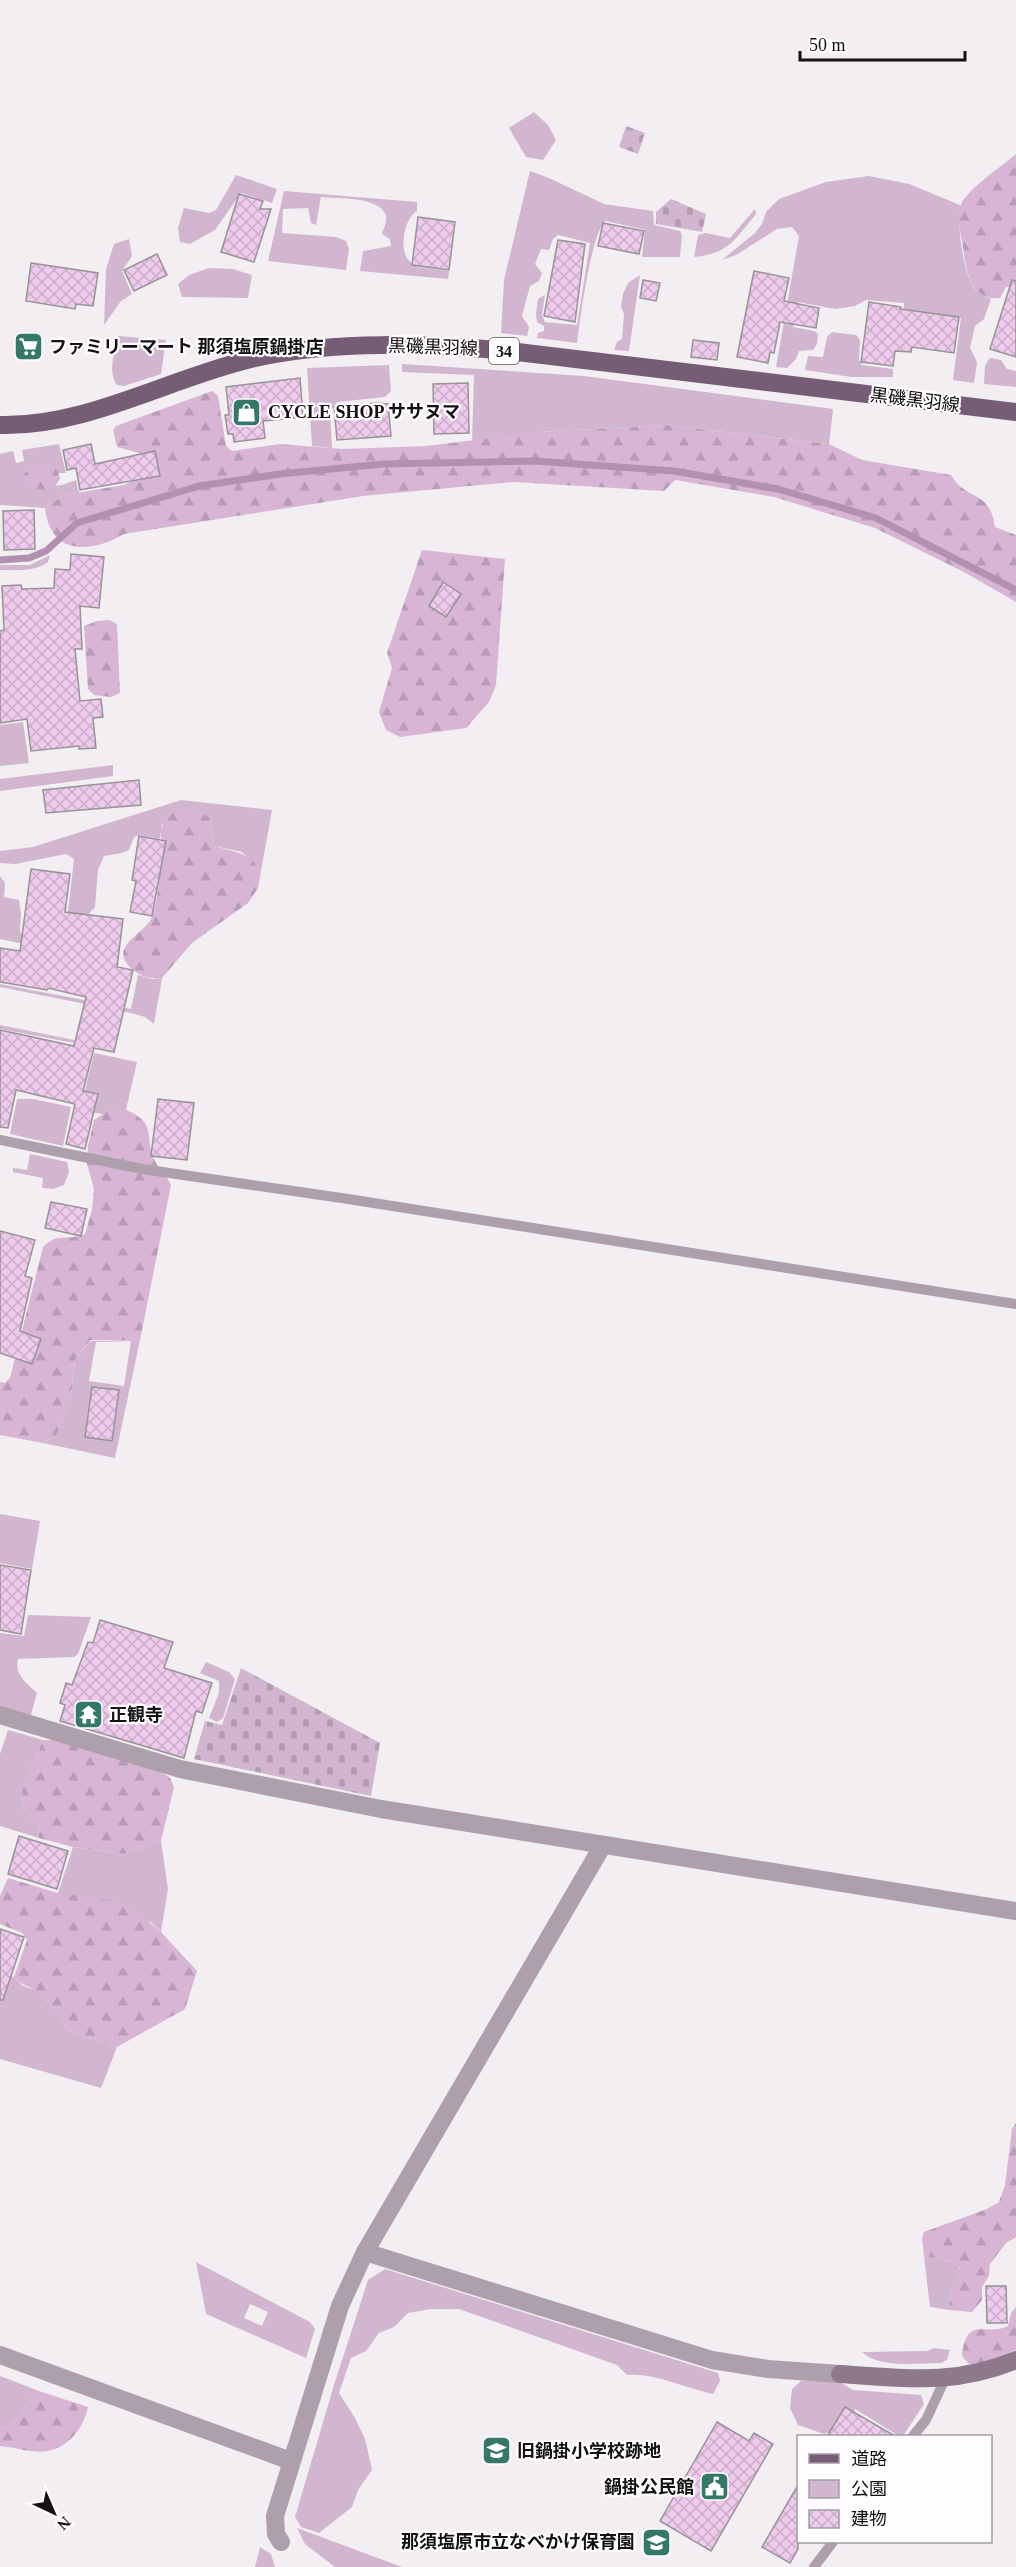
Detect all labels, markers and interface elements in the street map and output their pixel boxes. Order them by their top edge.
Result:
scale bar [800,24,965,62]
text: 50 m [809,35,846,55]
supermarket icon: ファミリーマート 那須塩原鍋掛店 [12,331,44,363]
street label: 黒磯黒羽線 [388,335,478,359]
place label: ファミリーマート 那須塩原鍋掛店 [49,337,324,357]
road number: 34 [489,338,519,364]
street label: 黒磯黒羽線 [869,385,961,415]
shop icon: CYCLE SHOP ササヌマ [231,396,263,428]
place label: CYCLE SHOP ササヌマ [268,402,460,422]
temple icon: 正観寺 [72,1699,104,1731]
place label: 正観寺 [109,1705,163,1725]
school or university icon: 旧鍋掛小学校跡地 [480,2435,512,2467]
legend [797,2435,992,2543]
place label: 旧鍋掛小学校跡地 [517,2441,661,2461]
text: 道路 [851,2449,887,2469]
public building icon: 鍋掛公民館 [699,2471,731,2503]
place label: 鍋掛公民館 [604,2477,694,2497]
text: 公園 [851,2479,887,2499]
north arrow [24,2483,84,2543]
text: 建物 [851,2509,887,2529]
text: N [54,2513,74,2534]
school or university icon: 那須塩原市立なべかけ保育園 [640,2526,672,2558]
place label: 那須塩原市立なべかけ保育園 [401,2532,635,2552]

